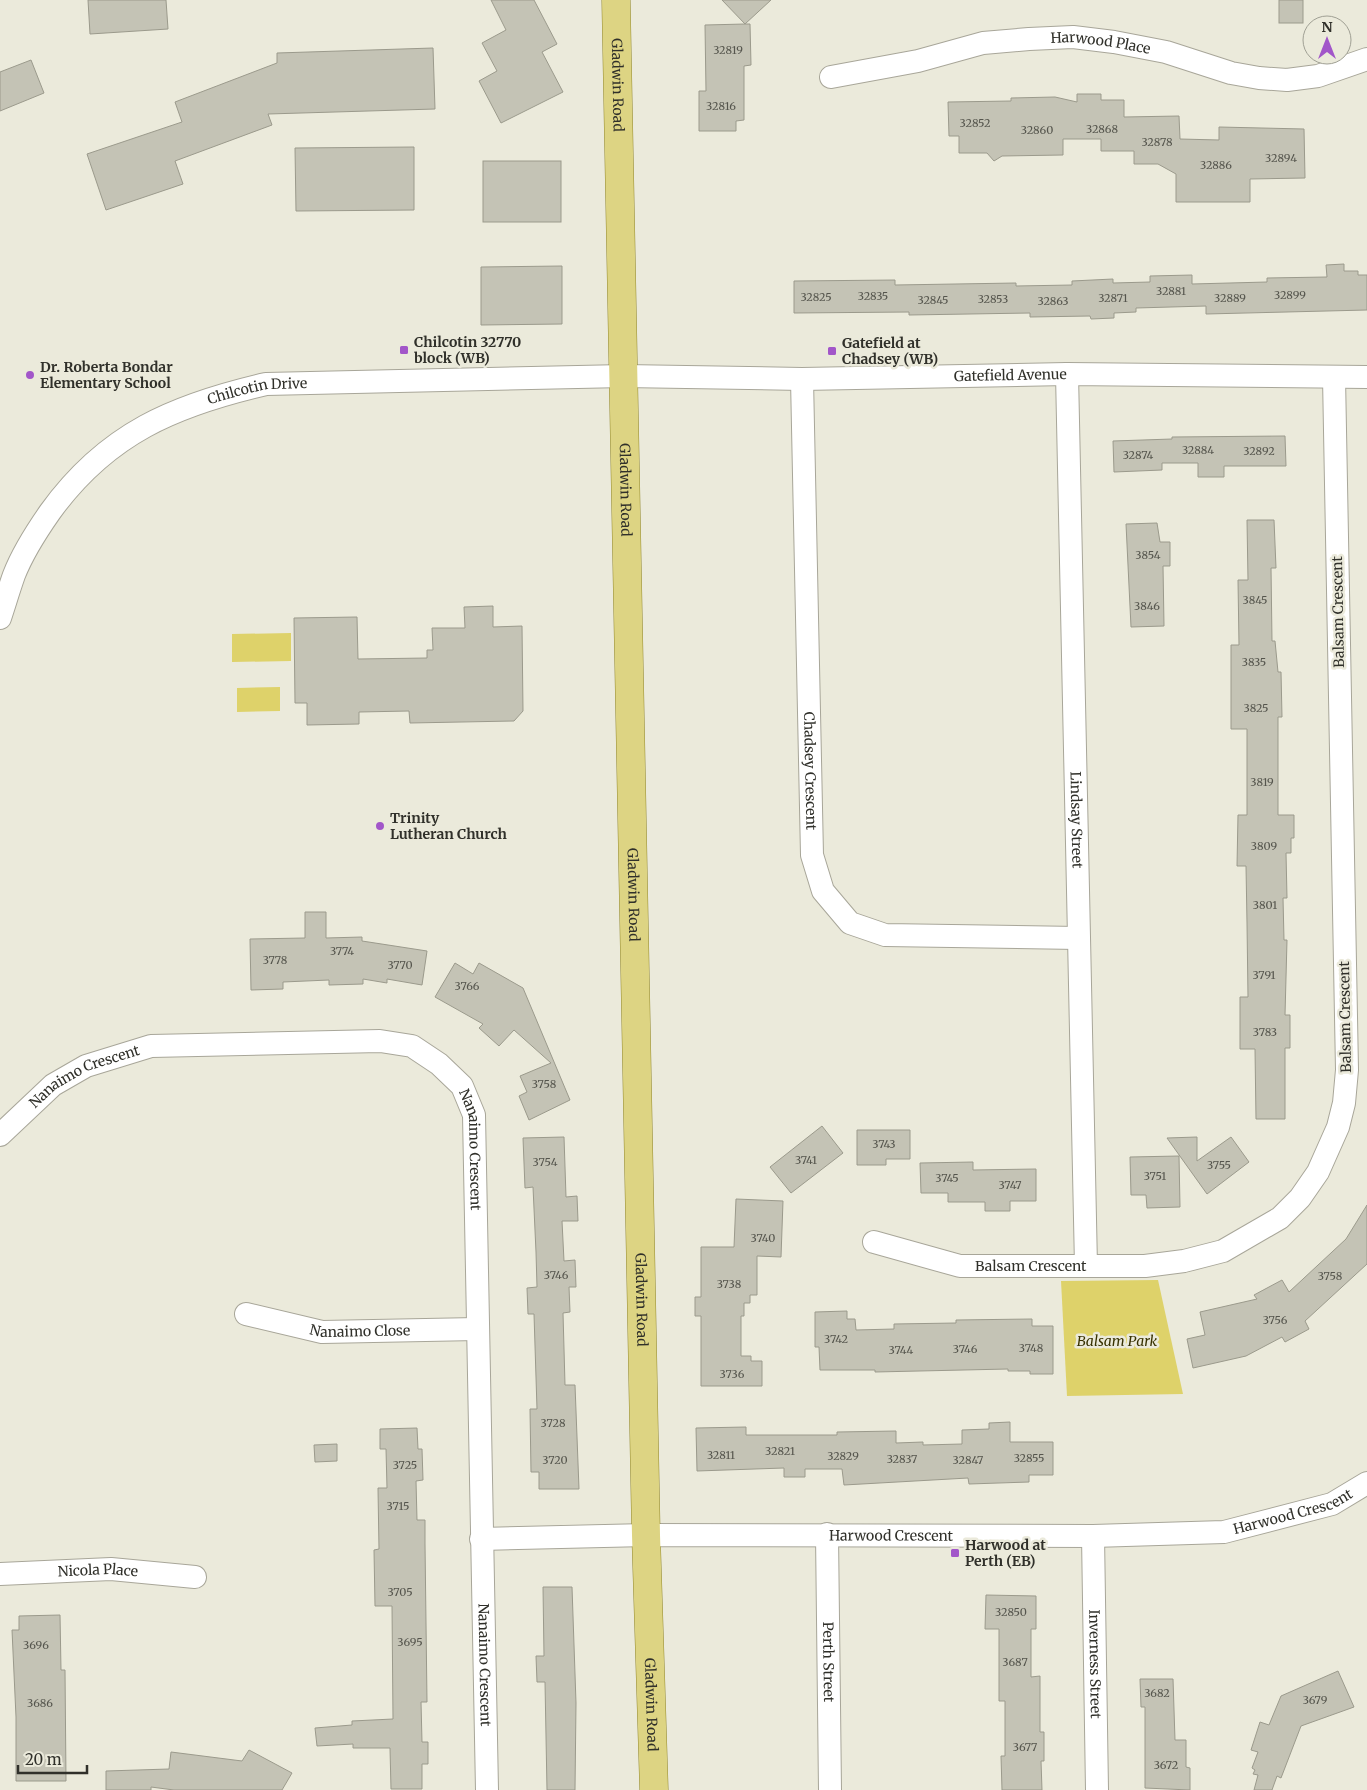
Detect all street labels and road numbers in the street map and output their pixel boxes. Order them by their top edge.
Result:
street label: Harwood Place [1050,28,1152,58]
street label: Gladwin Road [608,38,628,133]
street label: Gatefield Avenue [954,365,1067,385]
street label: Chilcotin Drive [205,374,307,408]
street label: Gladwin Road [616,443,635,537]
street label: Balsam Crescent [1328,556,1348,668]
street label: Chadsey Crescent [800,712,820,831]
street label: Lindsay Street [1066,771,1087,869]
street label: Gladwin Road [624,848,643,942]
street label: Balsam Crescent [1335,961,1355,1073]
street label: Nanaimo Crescent [25,1041,142,1112]
street label: Nanaimo Crescent [455,1086,485,1211]
street label: Gladwin Road [631,1253,651,1347]
street label: Balsam Crescent [975,1257,1087,1275]
street label: Nanaimo Close [308,1320,410,1341]
street label: Harwood Crescent [1231,1485,1356,1538]
street label: Harwood Crescent [829,1526,954,1545]
street label: Nicola Place [57,1560,139,1581]
street label: Nanaimo Crescent [474,1603,495,1727]
street label: Inverness Street [1085,1609,1105,1719]
street label: Perth Street [819,1622,838,1703]
street label: Gladwin Road [641,1658,662,1752]

